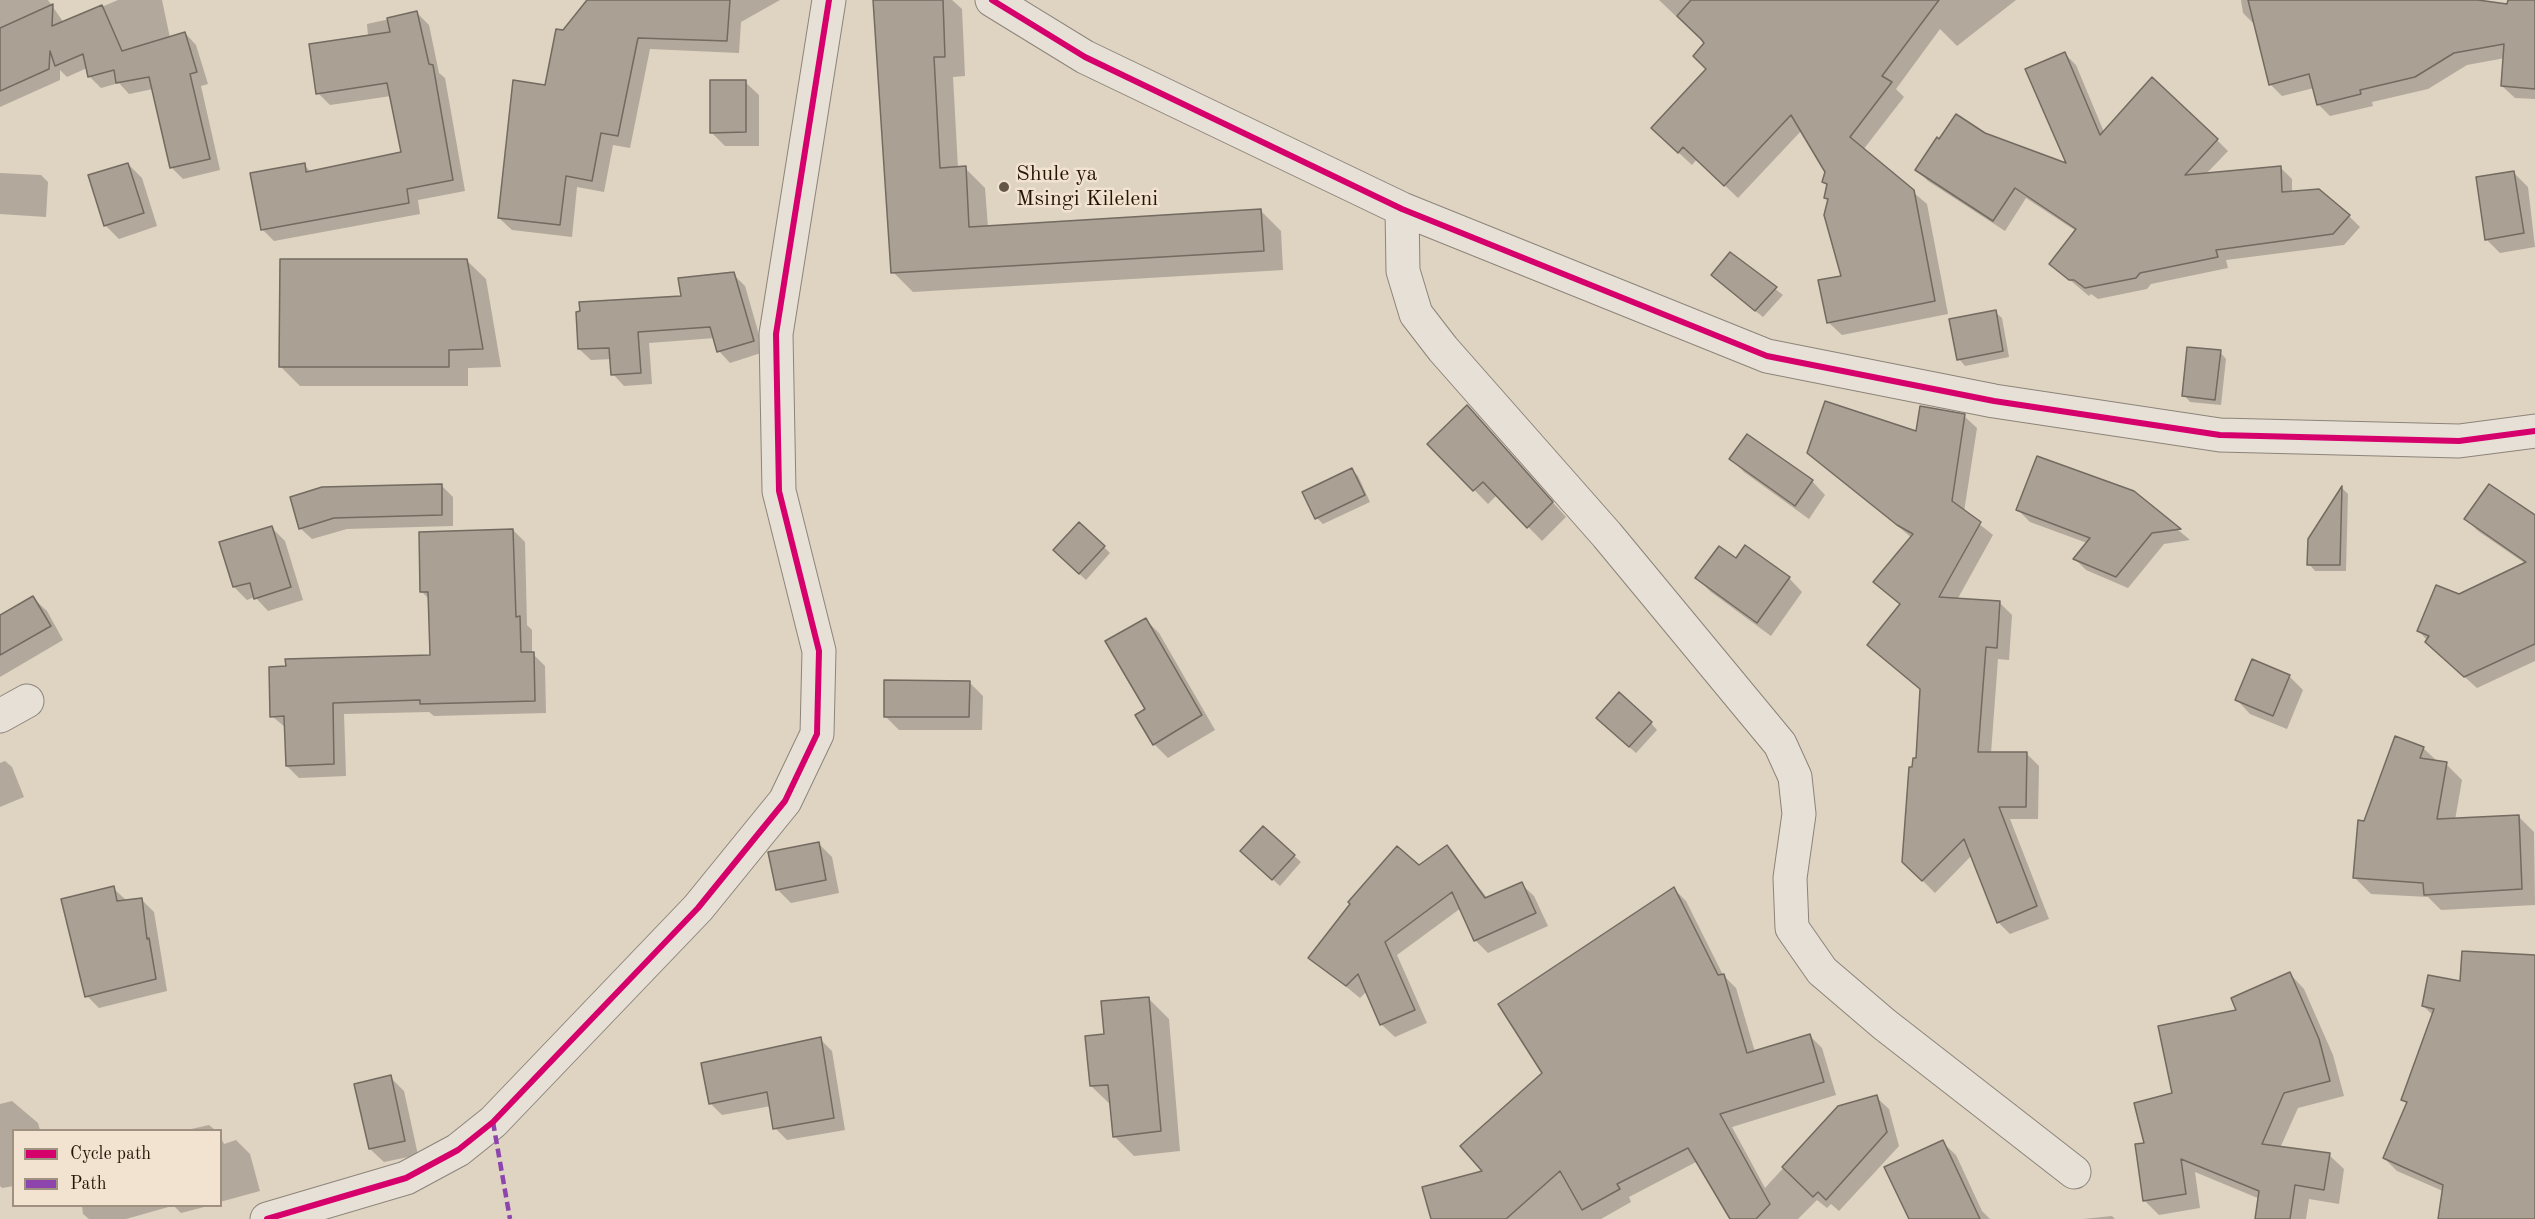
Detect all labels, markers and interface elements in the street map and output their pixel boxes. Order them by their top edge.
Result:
place label: Shule ya Msingi Kileleni [1016,161,1158,212]
marker: Shule ya Msingi Kileleni [997,180,1011,194]
legend [12,1129,222,1207]
text: Cycle path [70,1145,151,1163]
text: Path [70,1175,106,1193]

